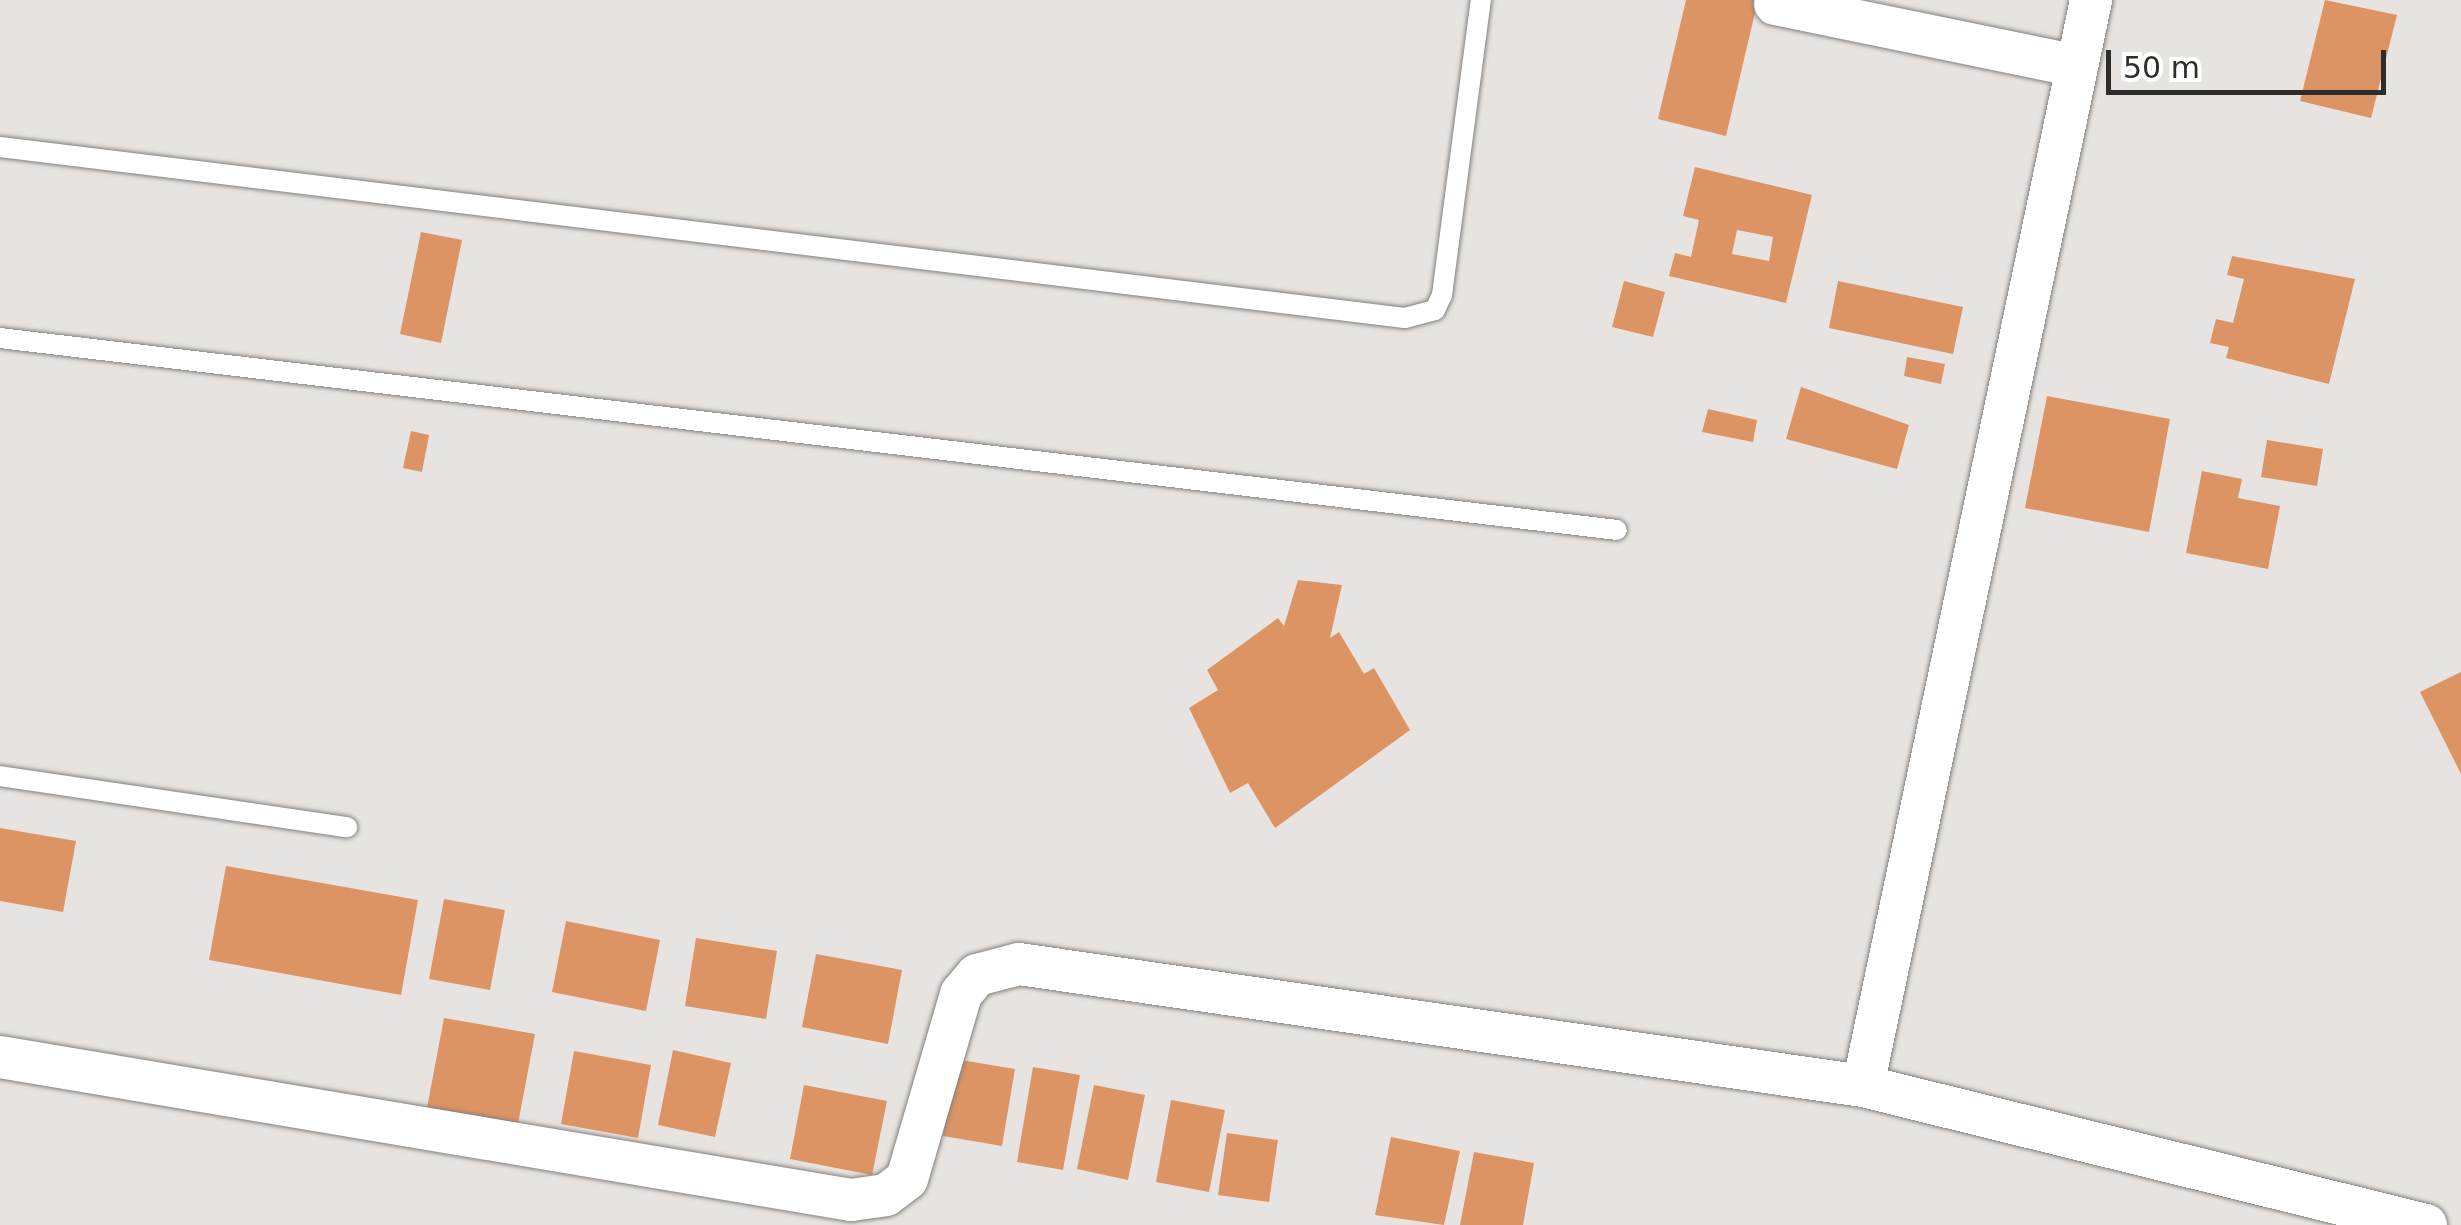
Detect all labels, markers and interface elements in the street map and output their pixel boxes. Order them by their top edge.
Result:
scale bar [2111,30,2391,92]
text: 50 m [2123,50,2200,85]

